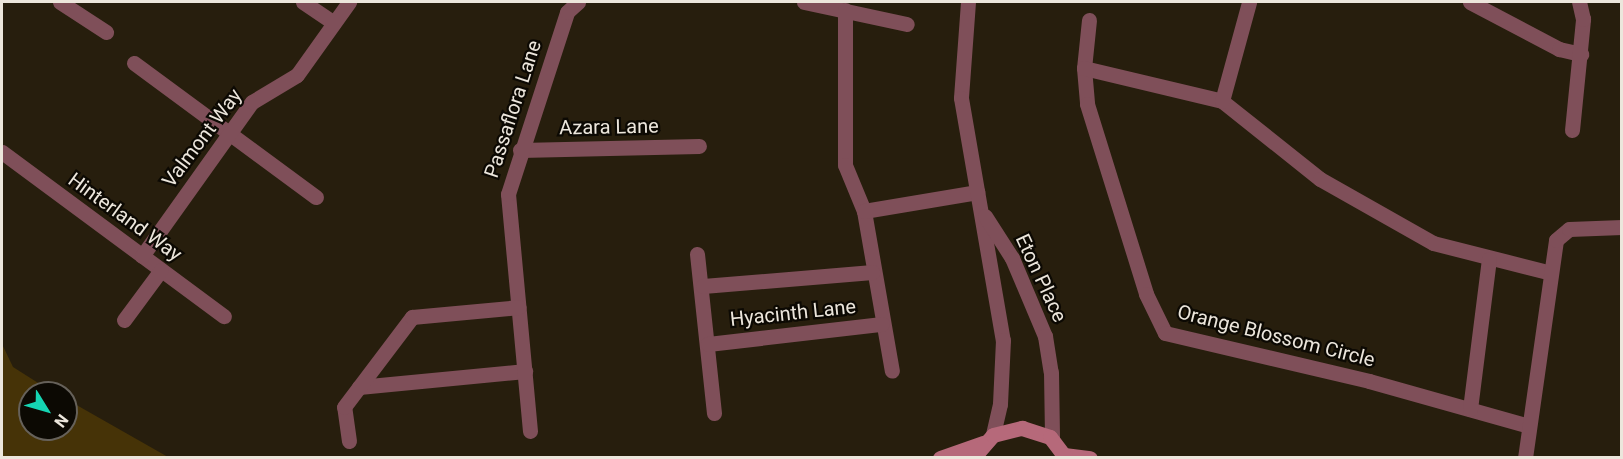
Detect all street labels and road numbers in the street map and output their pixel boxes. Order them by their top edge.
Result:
street label: Passaflora Lane [479,37,547,181]
street label: Valmont Way [157,84,247,192]
street label: Azara Lane [559,114,659,140]
street label: Hinterland Way [63,168,187,266]
street label: Eton Place [1010,230,1072,326]
street label: Hyacinth Lane [729,294,857,332]
street label: Orange Blossom Circle [1175,300,1377,372]

